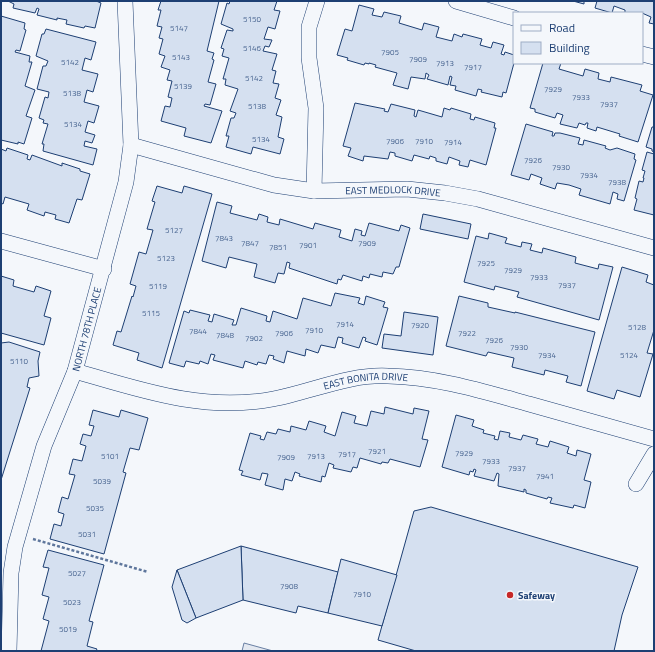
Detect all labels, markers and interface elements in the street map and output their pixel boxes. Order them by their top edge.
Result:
legend [513,12,643,64]
house number: 5150 [243,13,261,25]
text: Road [549,18,575,37]
house number: 5147 [170,22,188,34]
text: Building [549,38,590,57]
house number: 5146 [243,42,261,54]
house number: 7905 [381,46,399,58]
house number: 5143 [172,51,190,63]
house number: 7909 [409,53,427,65]
house number: 5142 [61,56,79,68]
house number: 7913 [436,57,454,69]
house number: 7917 [464,61,482,73]
house number: 5142 [245,72,263,84]
house number: 5139 [174,80,192,92]
house number: 7929 [544,83,562,95]
house number: 5138 [63,87,81,99]
house number: 7933 [572,91,590,103]
house number: 7937 [600,98,618,110]
house number: 5138 [248,100,266,112]
house number: 5134 [64,118,82,130]
house number: 5134 [252,133,270,145]
house number: 7906 [386,135,404,147]
house number: 7910 [415,135,433,147]
house number: 7914 [444,136,462,148]
house number: 7926 [524,154,542,166]
house number: 7930 [552,161,570,173]
house number: 7934 [580,169,598,181]
house number: 7938 [608,176,626,188]
street label: EAST MEDLOCK DRIVE [345,181,442,200]
house number: 5127 [165,224,183,236]
house number: 7843 [215,232,233,244]
house number: 7847 [241,237,259,249]
house number: 7909 [358,237,376,249]
house number: 7901 [299,239,317,251]
house number: 7851 [269,241,287,253]
house number: 5123 [157,252,175,264]
house number: 7925 [477,257,495,269]
house number: 7929 [504,264,522,276]
house number: 7933 [530,271,548,283]
house number: 7937 [558,279,576,291]
house number: 5119 [149,280,167,292]
street label: NORTH 78TH PLACE [68,285,105,373]
house number: 5115 [142,307,160,319]
house number: 7914 [336,318,354,330]
house number: 7920 [411,319,429,331]
house number: 5128 [628,321,646,333]
house number: 7910 [305,324,323,336]
house number: 7844 [189,325,207,337]
house number: 7906 [275,327,293,339]
house number: 7922 [458,327,476,339]
house number: 7848 [216,329,234,341]
house number: 7902 [245,332,263,344]
house number: 7926 [485,334,503,346]
house number: 7930 [510,341,528,353]
house number: 7934 [538,349,556,361]
house number: 5124 [620,349,638,361]
house number: 5110 [10,355,28,367]
street label: EAST BONITA DRIVE [321,368,409,393]
house number: 7921 [368,445,386,457]
house number: 7929 [455,447,473,459]
house number: 7917 [338,448,356,460]
house number: 5101 [101,450,119,462]
house number: 7913 [307,450,325,462]
house number: 7909 [277,451,295,463]
house number: 7933 [482,455,500,467]
house number: 7937 [508,462,526,474]
house number: 7941 [536,470,554,482]
house number: 5039 [93,475,111,487]
house number: 5035 [86,502,104,514]
house number: 5031 [78,528,96,540]
house number: 5027 [68,567,86,579]
house number: 7908 [280,580,298,592]
house number: 7910 [353,588,371,600]
place label: Safeway [518,588,555,603]
marker: Safeway [505,590,515,600]
house number: 5023 [63,596,81,608]
house number: 5019 [59,623,77,635]

